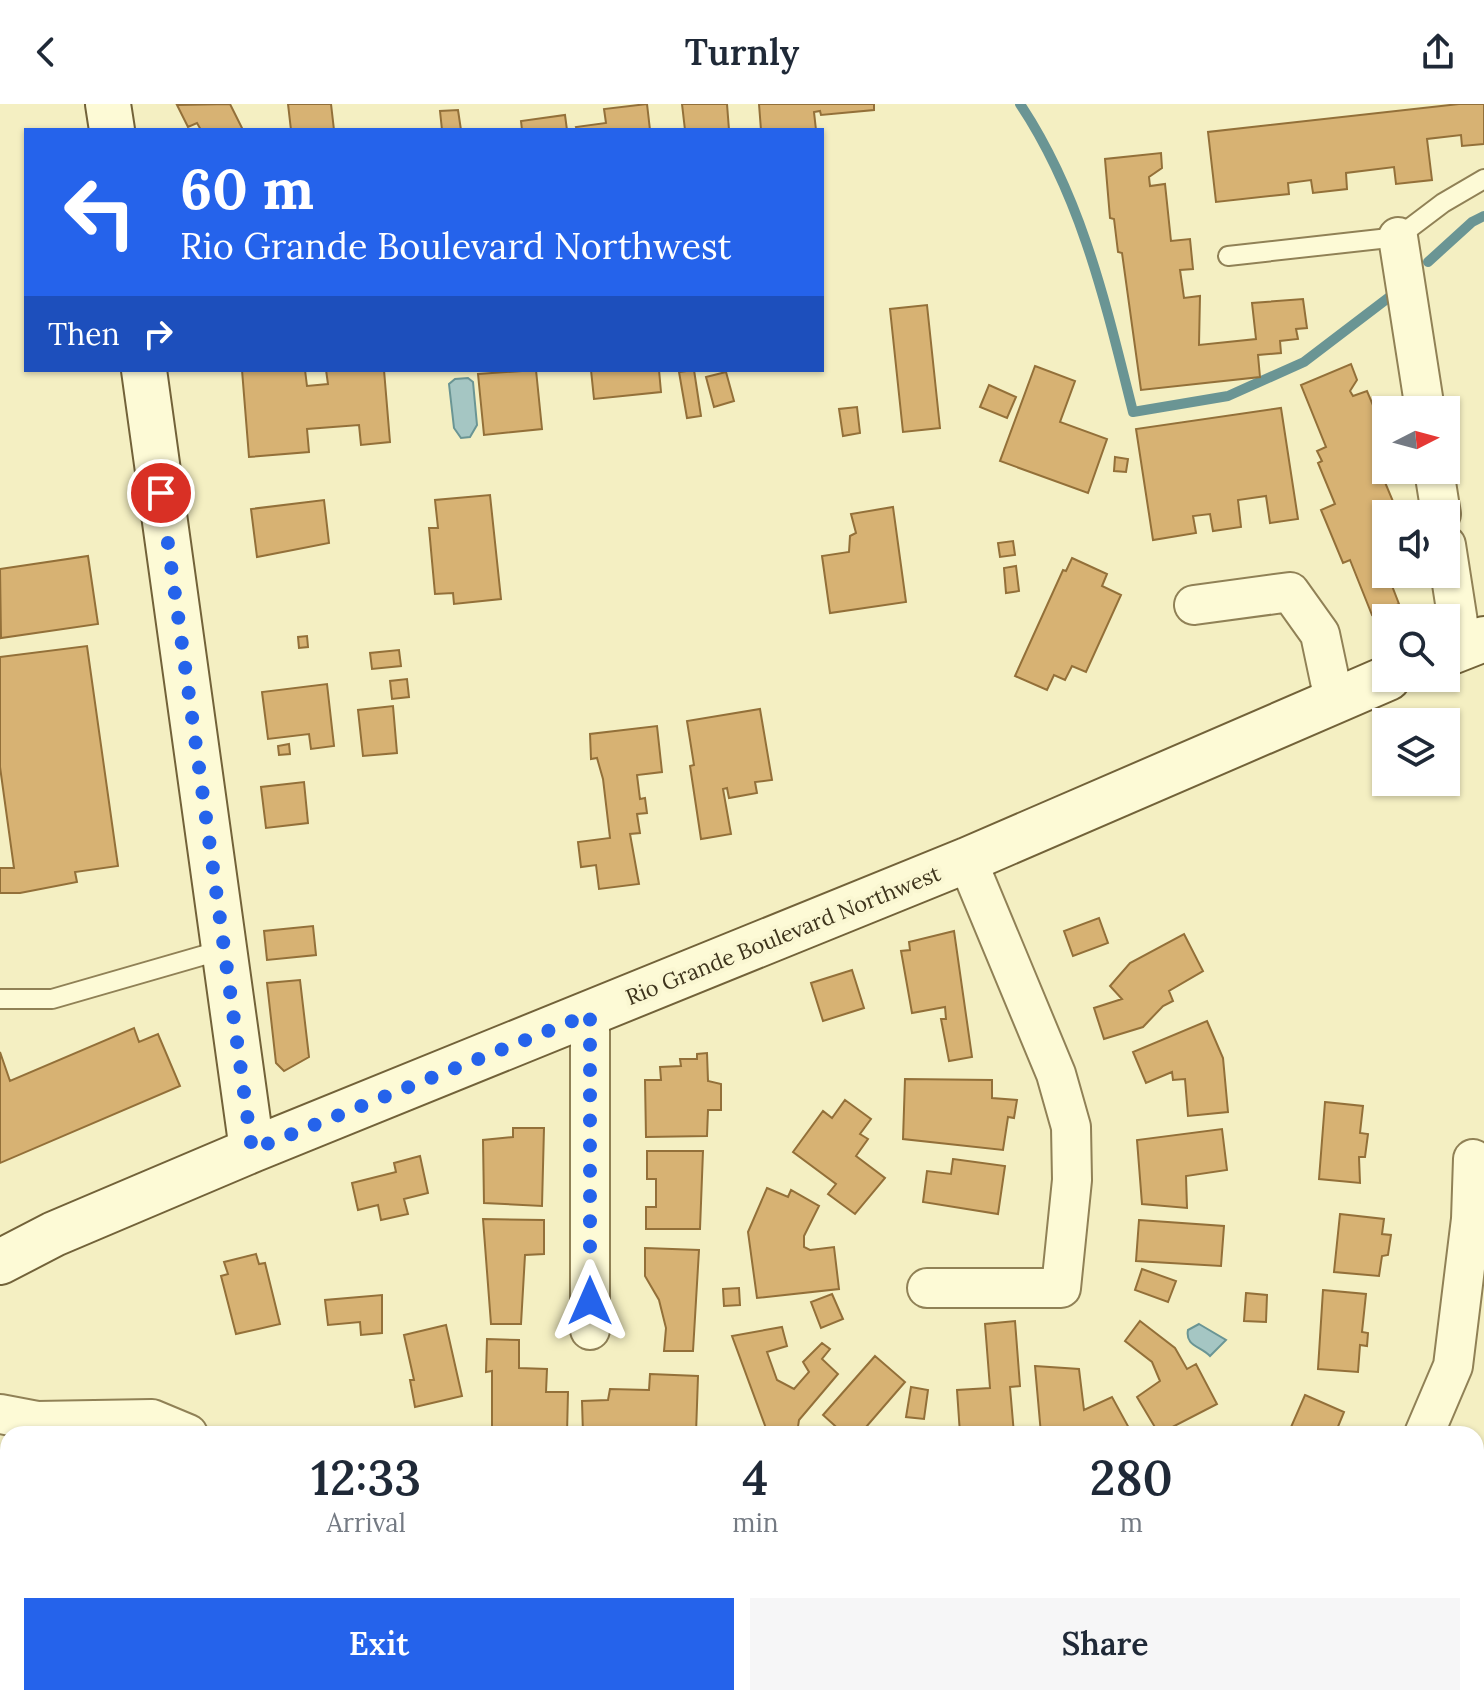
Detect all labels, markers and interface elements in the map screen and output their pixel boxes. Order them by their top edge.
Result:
text: Turnly [685,29,799,75]
icon: back [24,30,68,74]
icon: share [1416,30,1460,74]
text: 60 m [180,153,314,224]
icon: left [48,160,152,264]
text: Rio Grande Boulevard Northwest [180,223,732,269]
icon: right [136,312,180,356]
text: Then [48,315,120,353]
north arrow [1372,396,1460,484]
map controls [1372,396,1460,796]
pin [127,459,195,527]
icon: arrive [139,471,183,515]
button: sound [1372,500,1460,588]
button: search [1372,604,1460,692]
button: layers [1372,708,1460,796]
street label: Rio Grande Boulevard Northwest [622,859,945,1011]
position arrow [548,1259,632,1343]
text: 12:33 [311,1447,421,1508]
text: 4 [742,1447,769,1508]
text: 280 [1090,1447,1173,1508]
text: Arrival [326,1506,406,1539]
text: min [732,1506,779,1539]
text: m [1120,1506,1143,1539]
button: Exit [24,1598,734,1690]
button: Share [750,1598,1460,1690]

